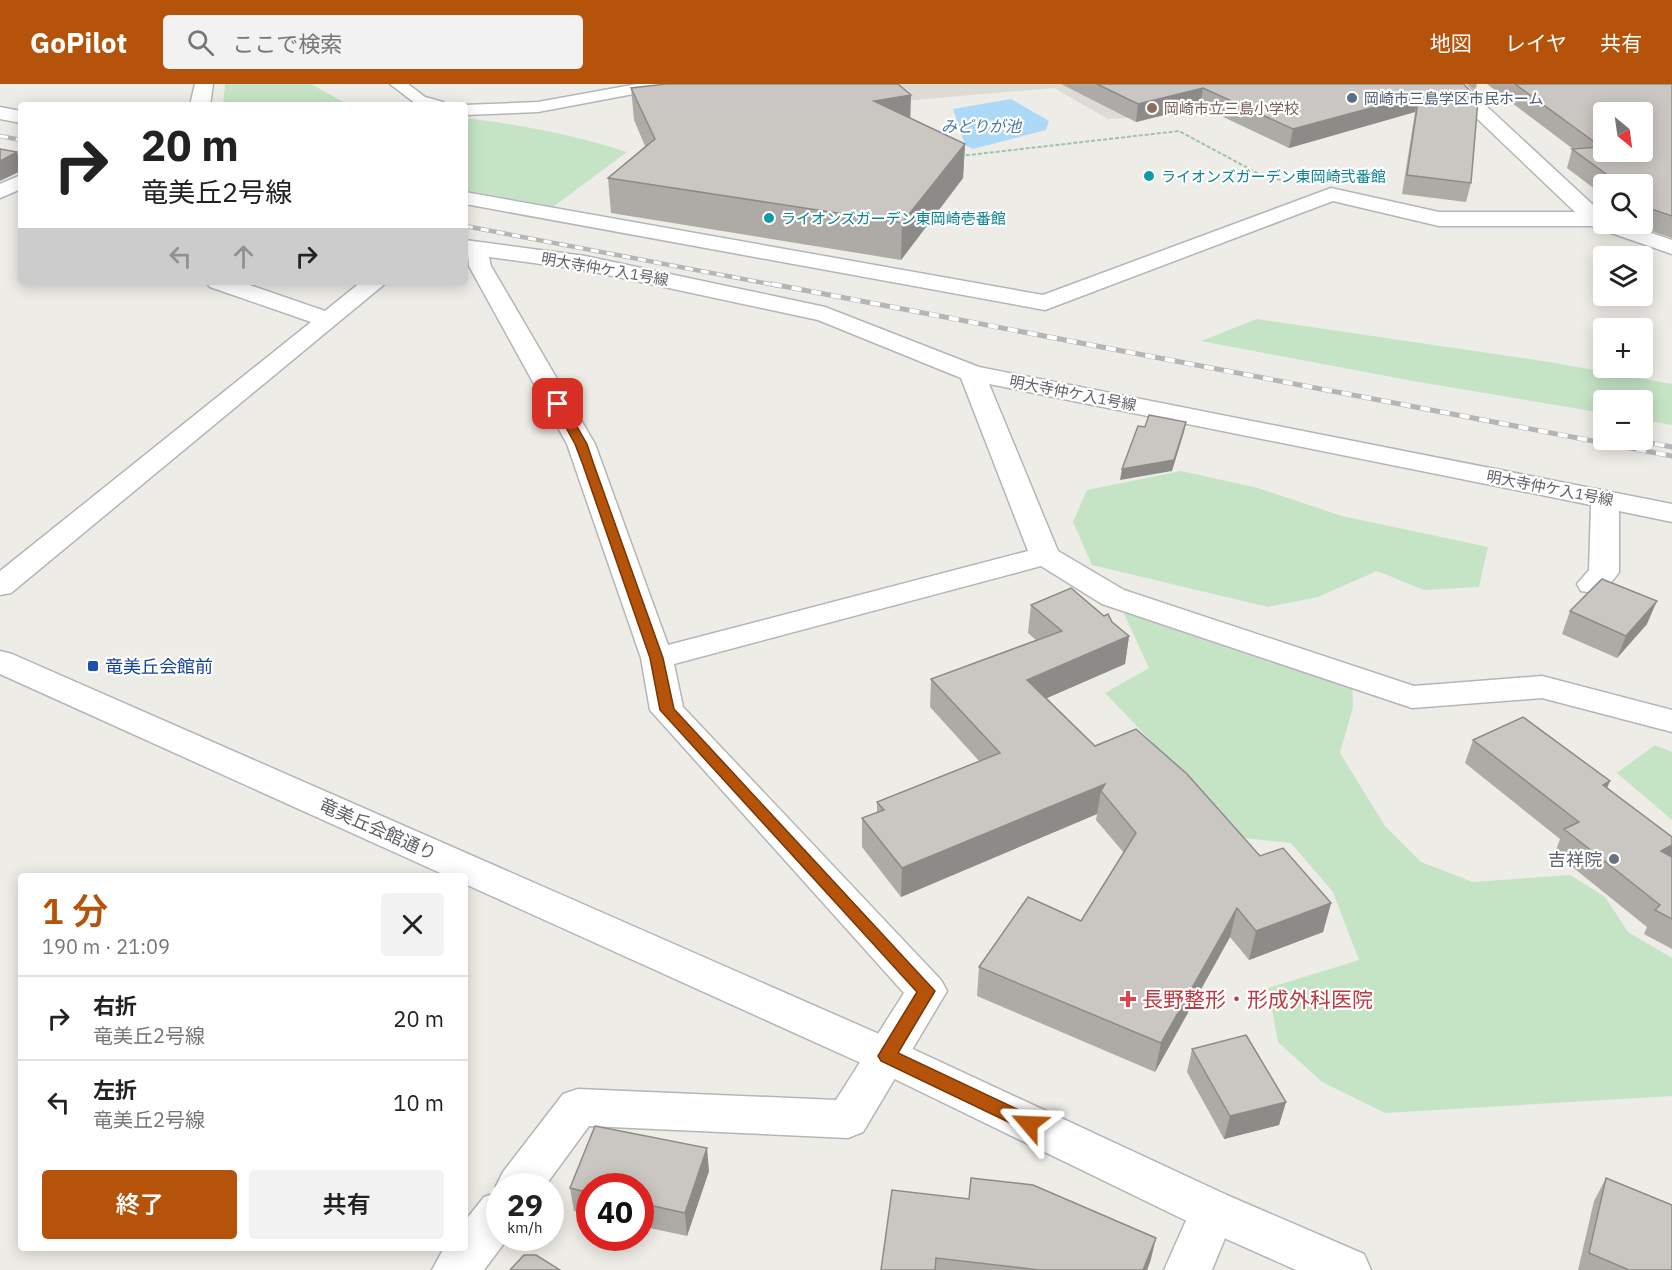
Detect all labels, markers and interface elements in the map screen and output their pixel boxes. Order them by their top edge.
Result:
search box [163,15,583,69]
text: GoPilot [30,24,127,61]
icon: search [184,26,217,59]
text: ここで検索 [232,29,342,58]
text: 地図 [1430,29,1472,57]
text: レイヤ [1505,29,1567,57]
text: 共有 [1600,29,1642,57]
place label: 岡崎市三島学区市民ホーム [1364,89,1544,108]
marker: 岡崎市三島学区市民ホーム [1345,91,1359,105]
place label: 岡崎市立三島小学校 [1164,99,1299,118]
marker: 岡崎市立三島小学校 [1145,101,1159,115]
north arrow [1593,102,1653,162]
map controls [1593,102,1653,450]
water label: みどりが池 [941,116,1023,136]
text: 20 m [141,118,239,173]
icon: right [42,126,120,204]
place label: ライオンズガーデン東岡崎弐番館 [1161,167,1386,186]
marker: ライオンズガーデン東岡崎弐番館 [1142,169,1156,183]
text: 竜美丘2号線 [141,174,292,209]
button: search [1593,174,1653,234]
place label: ライオンズガーデン東岡崎壱番館 [781,209,1006,228]
marker: ライオンズガーデン東岡崎壱番館 [762,211,776,225]
icon: left [164,240,197,273]
icon: ahead [227,240,260,273]
icon: right [290,240,323,273]
button: layers [1593,246,1653,306]
street label: 明大寺仲ケ入1号線 [540,248,670,290]
button: + [1593,318,1653,378]
street label: 明大寺仲ケ入1号線 [1008,371,1138,415]
pin [532,378,583,429]
icon: arrive [541,387,574,420]
button: − [1593,390,1653,450]
street label: 明大寺仲ケ入1号線 [1485,466,1615,510]
place label: 竜美丘会館前 [105,655,213,678]
marker: 竜美丘会館前 [86,659,100,673]
street label: 竜美丘会館通り [316,793,440,865]
place label: 吉祥院 [1548,848,1602,871]
marker: 吉祥院 [1607,852,1621,866]
text: 1 分 [42,887,108,934]
button: close [381,893,444,956]
text: 190 m · 21:09 [42,933,170,960]
place label: 長野整形・形成外科医院 [1142,985,1373,1013]
marker: 長野整形・形成外科医院 [1119,990,1137,1008]
text: 右折 [93,991,137,1020]
icon: right [42,1002,75,1035]
text: 20 m [393,1004,444,1033]
text: 竜美丘2号線 [93,1022,205,1049]
text: 左折 [93,1075,137,1104]
icon: left [42,1086,75,1119]
text: 10 m [393,1088,444,1117]
position arrow [997,1092,1061,1156]
text: 竜美丘2号線 [93,1106,205,1133]
button: 終了 [42,1170,237,1239]
button: 共有 [249,1170,444,1239]
speed limit sign: 40 [576,1173,654,1251]
text: 29 [507,1185,543,1224]
text: km/h [507,1218,543,1237]

